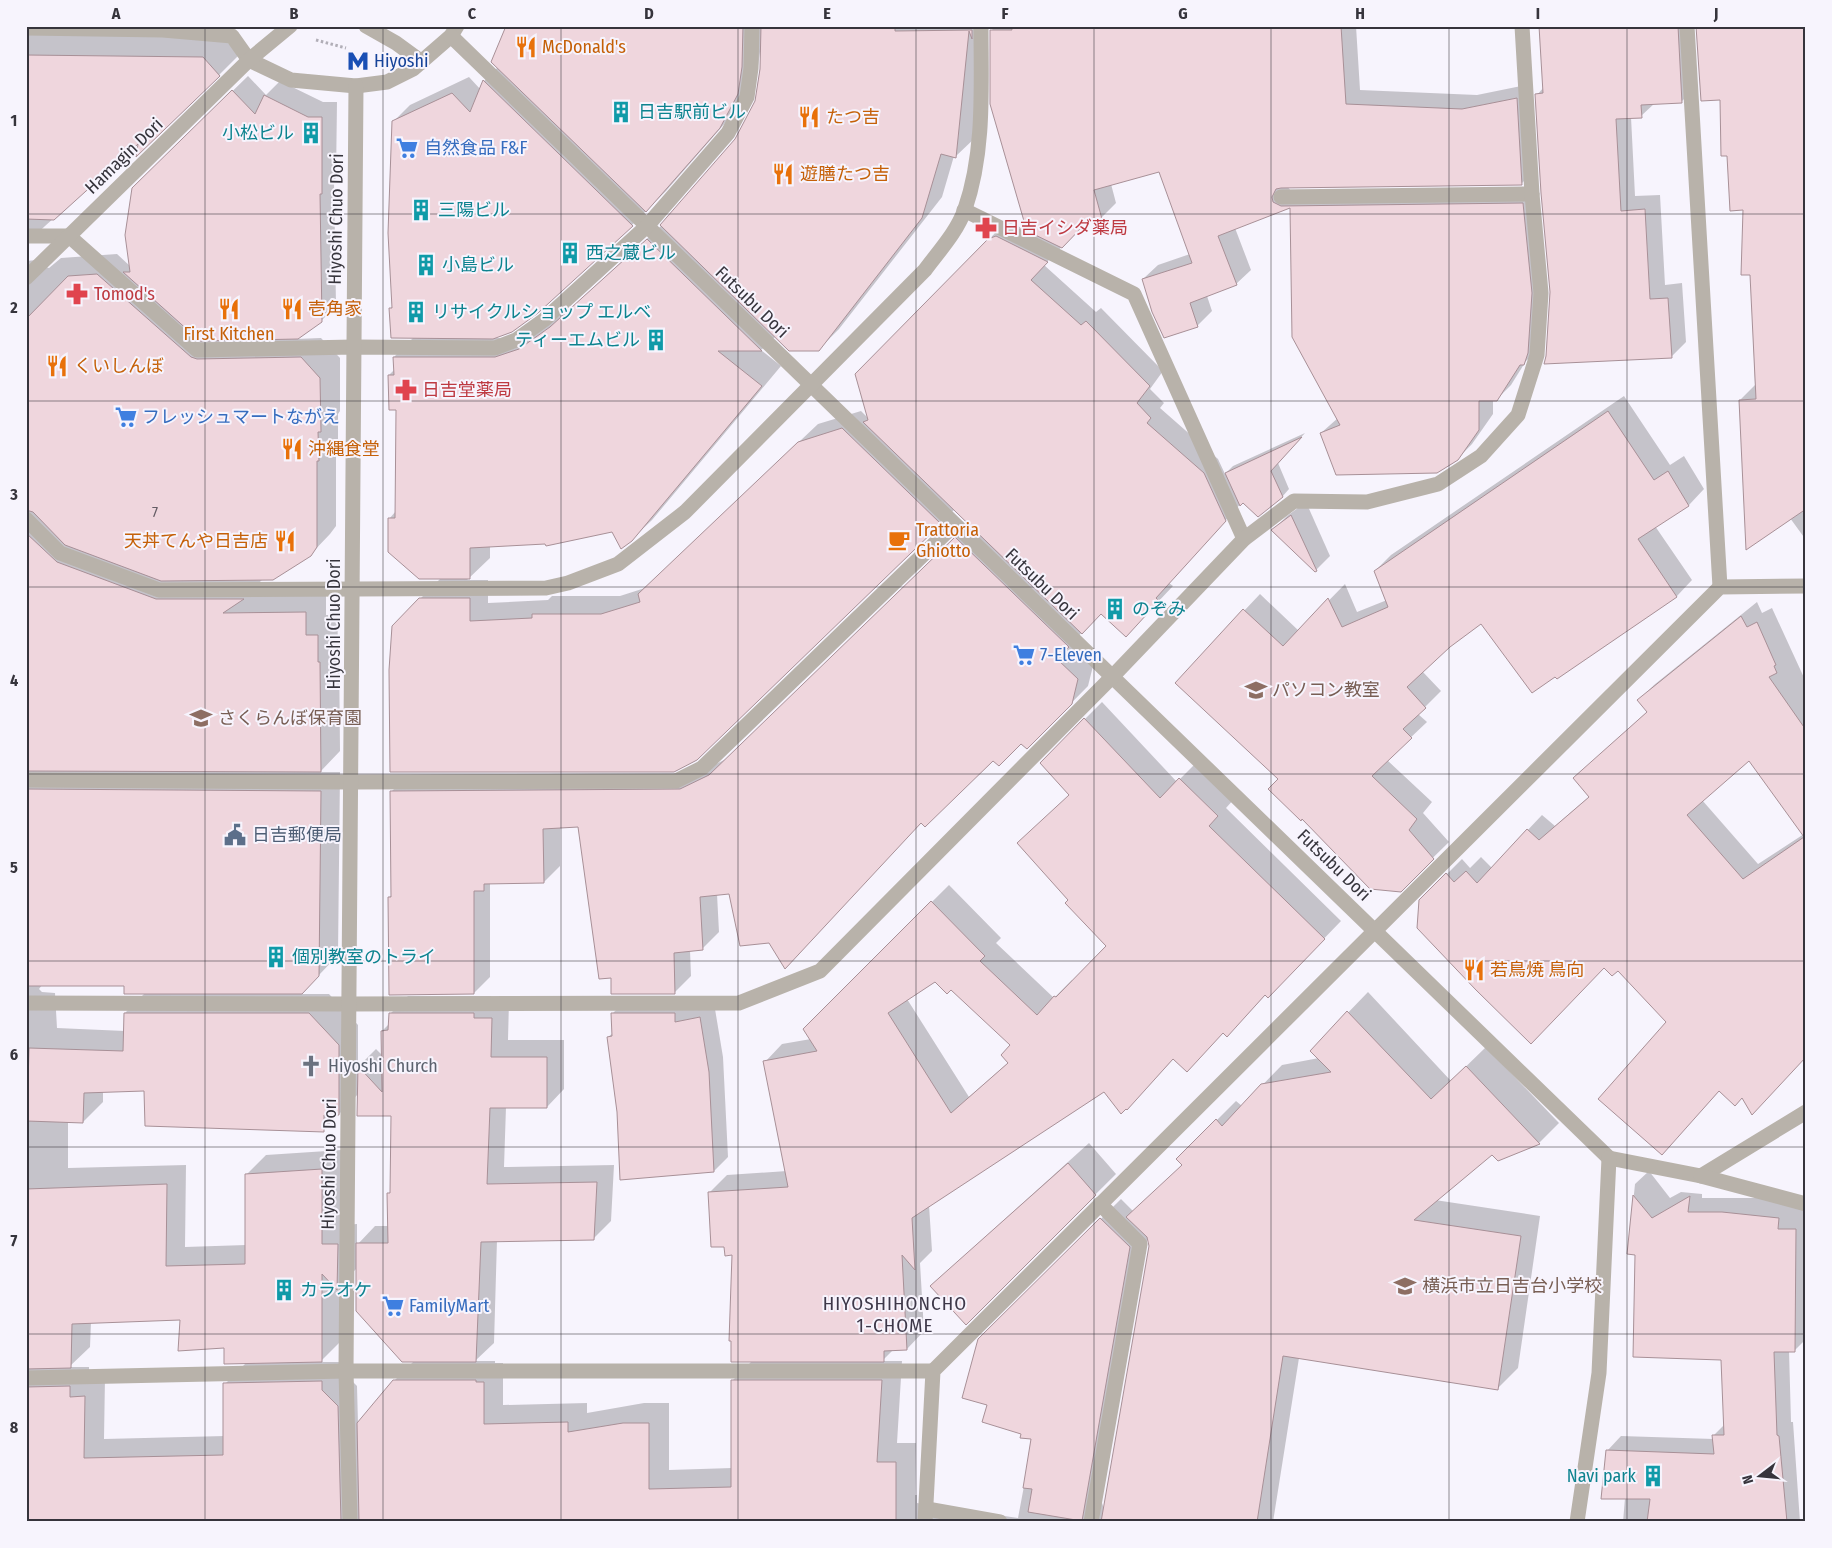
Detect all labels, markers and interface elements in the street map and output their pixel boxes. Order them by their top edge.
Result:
text: A [111,4,121,23]
text: B [290,4,299,23]
text: C [468,4,477,23]
text: D [644,4,654,23]
text: E [823,4,831,23]
text: F [1001,4,1009,23]
text: G [1178,4,1188,23]
text: H [1355,4,1365,23]
text: I [1536,4,1540,23]
text: J [1713,4,1718,23]
restaurant icon: McDonald's [513,34,539,60]
place label: McDonald's [542,36,626,58]
metro station icon: Hiyoshi [345,48,371,74]
place label: Hiyoshi [374,50,429,72]
building icon: 日吉駅前ビル [608,99,634,125]
place label: 日吉駅前ビル [638,101,746,123]
restaurant icon: たつ吉 [796,104,822,130]
place label: たつ吉 [826,106,880,128]
text: 1 [11,111,17,130]
street label: Hamagin Dori [81,113,167,199]
building icon: 小松ビル [298,120,324,146]
place label: 小松ビル [222,122,294,144]
supermarket icon: 自然食品 F&F [394,135,420,161]
place label: 自然食品 F&F [424,137,528,159]
street label: Hiyoshi Chuo Dori [324,153,348,285]
restaurant icon: 遊膳たつ吉 [770,161,796,187]
place label: 遊膳たつ吉 [800,163,890,185]
building icon: 三陽ビル [408,197,434,223]
place label: 三陽ビル [438,199,510,221]
pharmacy icon: 日吉イシダ薬局 [973,215,999,241]
place label: 日吉イシダ薬局 [1002,217,1128,239]
building icon: 西之蔵ビル [557,240,583,266]
place label: 西之蔵ビル [586,242,676,264]
building icon: 小島ビル [413,252,439,278]
place label: 小島ビル [442,254,514,276]
street label: Futsubu Dori [711,262,793,342]
pharmacy icon: Tomod's [64,281,90,307]
place label: Tomod's [94,283,155,305]
restaurant icon: First Kitchen [216,296,242,322]
restaurant icon: 壱角家 [279,296,305,322]
text: 2 [9,298,18,317]
place label: 壱角家 [308,298,362,320]
building icon: リサイクルショップ エルベ [403,299,429,325]
place label: リサイクルショップ エルベ [432,301,651,323]
place label: First Kitchen [184,323,274,345]
building icon: ティーエムビル [643,327,669,353]
place label: ティーエムビル [515,329,640,351]
restaurant icon: くいしんぼ [44,353,70,379]
place label: くいしんぼ [74,355,164,377]
pharmacy icon: 日吉堂薬局 [393,377,419,403]
place label: 日吉堂薬局 [422,379,512,401]
supermarket icon: フレッシュマートながえ [113,404,139,430]
place label: フレッシュマートながえ [142,406,340,428]
restaurant icon: 沖縄食堂 [279,436,305,462]
place label: 沖縄食堂 [308,438,380,460]
text: 3 [9,485,18,504]
house number: 7 [152,503,158,521]
place label: Trattoria Ghiotto [916,519,979,562]
cafe icon: Trattoria Ghiotto [886,527,912,553]
restaurant icon: 天丼てんや日吉店 [272,528,298,554]
place label: 天丼てんや日吉店 [124,530,268,552]
street label: Futsubu Dori [1001,544,1083,624]
street label: Hiyoshi Chuo Dori [323,558,345,690]
building icon: のぞみ [1102,596,1128,622]
place label: のぞみ [1132,598,1186,620]
supermarket icon: 7-Eleven [1011,642,1037,668]
place label: 7-Eleven [1040,644,1102,666]
text: 4 [10,671,18,690]
school or university icon: パソコン教室 [1243,677,1269,703]
place label: パソコン教室 [1272,679,1380,701]
school or university icon: さくらんぼ保育園 [188,705,214,731]
place label: さくらんぼ保育園 [218,707,362,729]
public building icon: 日吉郵便局 [222,822,248,848]
place label: 日吉郵便局 [252,824,342,846]
street label: Futsubu Dori [1293,825,1375,905]
text: 5 [10,858,18,877]
building icon: 個別教室のトライ [263,944,289,970]
place label: 個別教室のトライ [292,946,436,968]
restaurant icon: 若鳥焼 鳥向 [1461,957,1487,983]
place label: 若鳥焼 鳥向 [1490,959,1584,981]
text: 6 [10,1045,18,1064]
church icon: Hiyoshi Church [298,1053,324,1079]
place label: Hiyoshi Church [328,1055,438,1077]
street label: Hiyoshi Chuo Dori [317,1098,341,1230]
text: 7 [11,1231,18,1250]
school or university icon: 横浜市立日吉台小学校 [1392,1273,1418,1299]
place label: 横浜市立日吉台小学校 [1422,1275,1602,1297]
building icon: カラオケ [271,1277,297,1303]
place label: カラオケ [300,1279,372,1301]
district label: HIYOSHIHONCHO 1-CHOME [823,1292,967,1337]
supermarket icon: FamilyMart [380,1293,406,1319]
place label: FamilyMart [409,1295,490,1317]
text: 8 [10,1418,19,1437]
north arrow [1734,1450,1784,1500]
building icon: Navi park [1640,1463,1666,1489]
place label: Navi park [1567,1465,1637,1487]
text: N [1739,1473,1757,1486]

